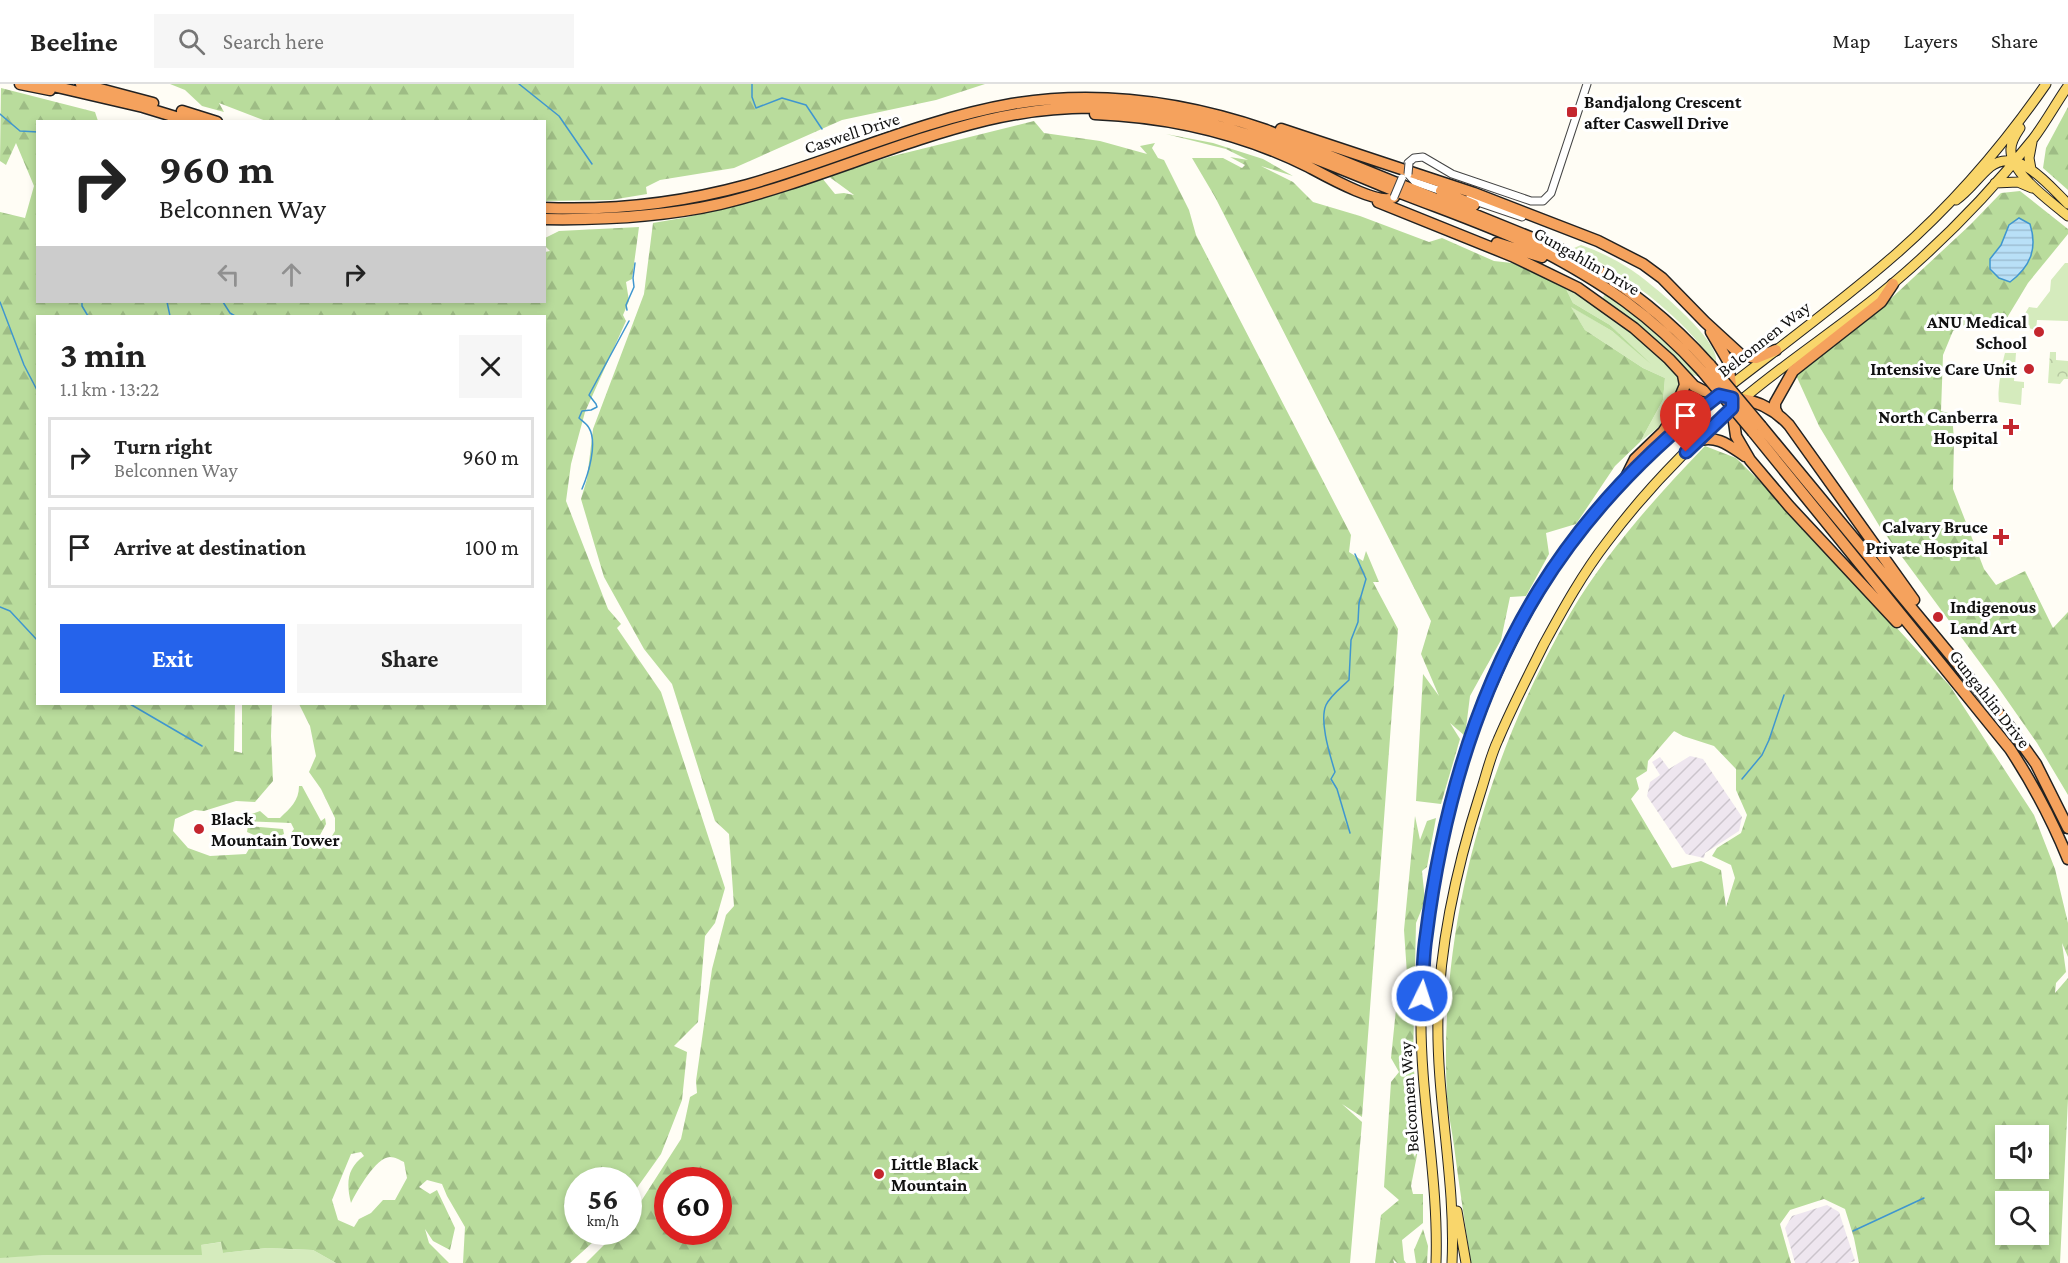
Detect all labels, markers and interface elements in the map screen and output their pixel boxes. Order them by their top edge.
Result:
search box [154,14,574,68]
icon: search [175,25,208,58]
text: Beeline [30,26,118,57]
text: Search here [223,29,324,54]
text: Map [1832,29,1871,53]
text: Layers [1904,29,1958,53]
text: Share [1991,29,2038,53]
place label: Bandjalong Crescent after Caswell Drive [1584,92,1742,133]
marker: Bandjalong Crescent after Caswell Drive [1565,105,1579,119]
street label: Caswell Drive [802,108,902,158]
icon: right [60,144,138,222]
text: 960 m [159,145,274,192]
text: Belconnen Way [159,194,326,224]
street label: Gungahlin Drive [1531,223,1644,299]
icon: left [212,258,245,291]
icon: ahead [275,258,308,291]
icon: right [338,258,371,291]
street label: Belconnen Way [1714,296,1815,381]
place label: ANU Medical School [1926,312,2027,353]
marker: ANU Medical School [2032,325,2046,339]
text: 3 min [60,335,146,375]
button: close [459,335,522,398]
place label: Intensive Care Unit [1870,359,2018,379]
marker: Intensive Care Unit [2022,362,2036,376]
text: 1.1 km · 13:22 [60,378,159,400]
pin [1660,390,1711,452]
icon: arrive [1669,399,1702,432]
place label: North Canberra Hospital [1878,407,1998,448]
marker: North Canberra Hospital [2002,418,2020,436]
text: Turn right [114,434,212,459]
icon: right [63,441,96,474]
text: 960 m [462,445,519,470]
text: Belconnen Way [114,459,238,481]
place label: Calvary Bruce Private Hospital [1866,517,1988,558]
marker: Calvary Bruce Private Hospital [1992,528,2010,546]
icon: arrive [63,531,96,564]
text: Arrive at destination [114,535,306,560]
text: 100 m [465,535,519,560]
place label: Indigenous Land Art [1950,597,2036,638]
marker: Indigenous Land Art [1931,610,1945,624]
button: Exit [60,624,285,693]
button: Share [297,624,522,693]
street label: Gungahlin Drive [1946,646,2035,752]
place label: Black Mountain Tower [211,809,340,850]
marker: Black Mountain Tower [192,822,206,836]
position arrow [1390,964,1454,1028]
street label: Belconnen Way [1395,1040,1423,1153]
map controls [1995,1125,2049,1245]
button: sound [1995,1125,2049,1179]
place label: Little Black Mountain [891,1154,979,1195]
speed limit sign: 60 [654,1167,732,1245]
marker: Little Black Mountain [872,1167,886,1181]
text: 56 [587,1182,619,1215]
button: search [1995,1191,2049,1245]
text: km/h [587,1213,619,1229]

